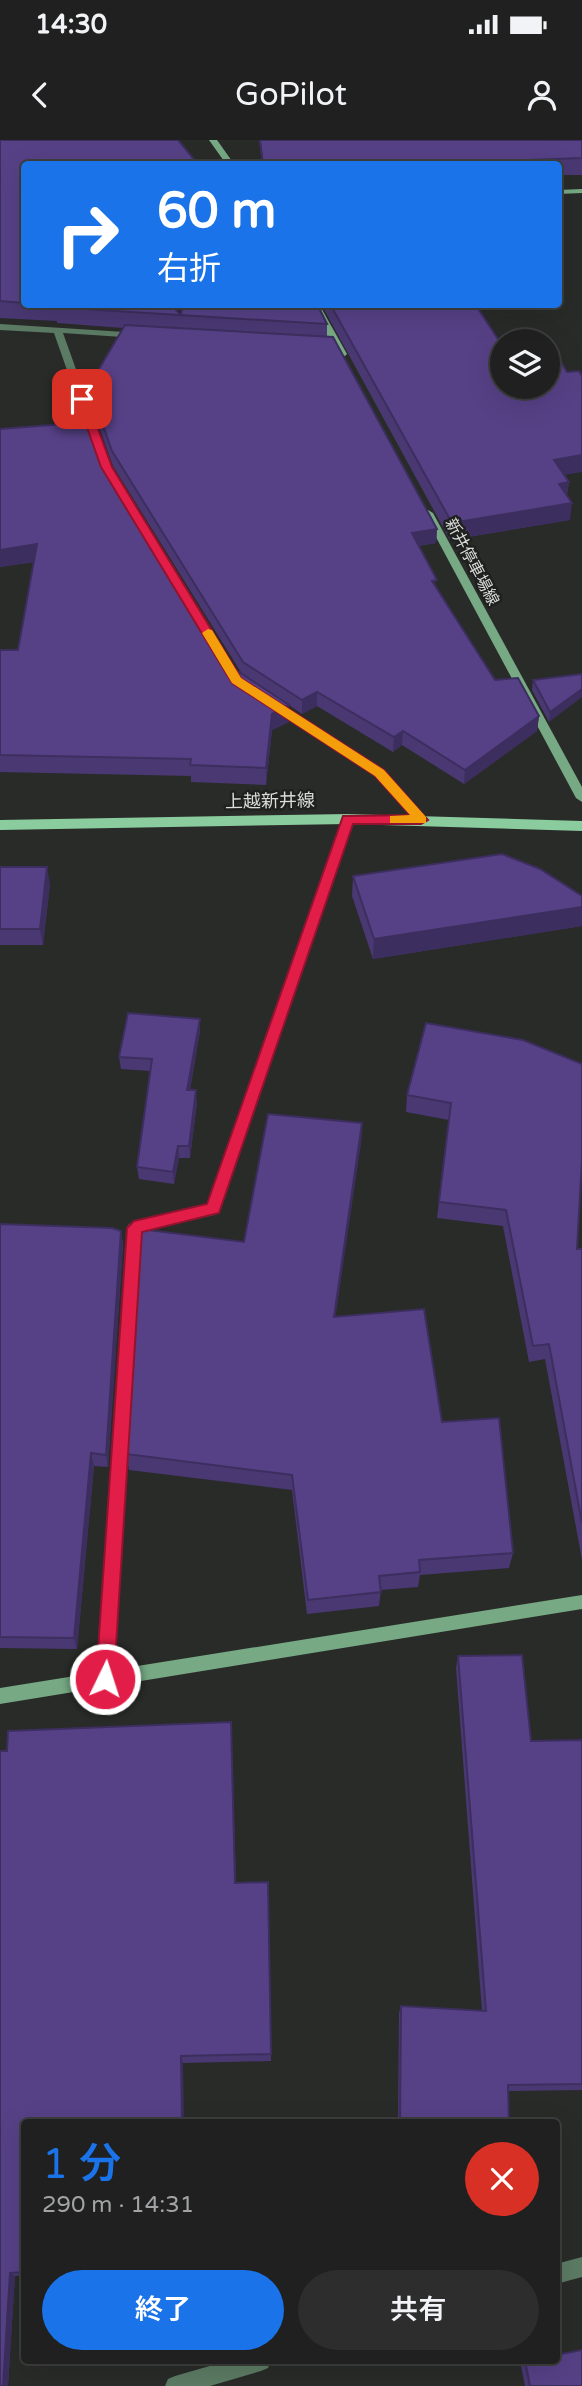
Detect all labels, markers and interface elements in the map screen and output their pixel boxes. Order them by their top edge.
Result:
text: 14:30 [35,9,107,40]
icon: back [21,76,59,114]
text: GoPilot [235,76,347,114]
icon: person [523,76,561,114]
text: 60 m [157,182,276,241]
icon: right [42,189,133,280]
text: 右折 [157,250,221,288]
map controls [490,329,560,399]
button: layers [490,329,560,399]
pin [52,369,112,429]
icon: arrive [63,380,101,418]
street label: 新井停車場線 [441,515,503,609]
street label: 上越新井線 [225,789,315,813]
position arrow [68,1642,142,1716]
text: 1 分 [42,2139,121,2190]
button: close [465,2142,539,2216]
text: 290 m · 14:31 [42,2191,194,2219]
button: 終了 [42,2270,284,2350]
button: 共有 [298,2270,539,2350]

